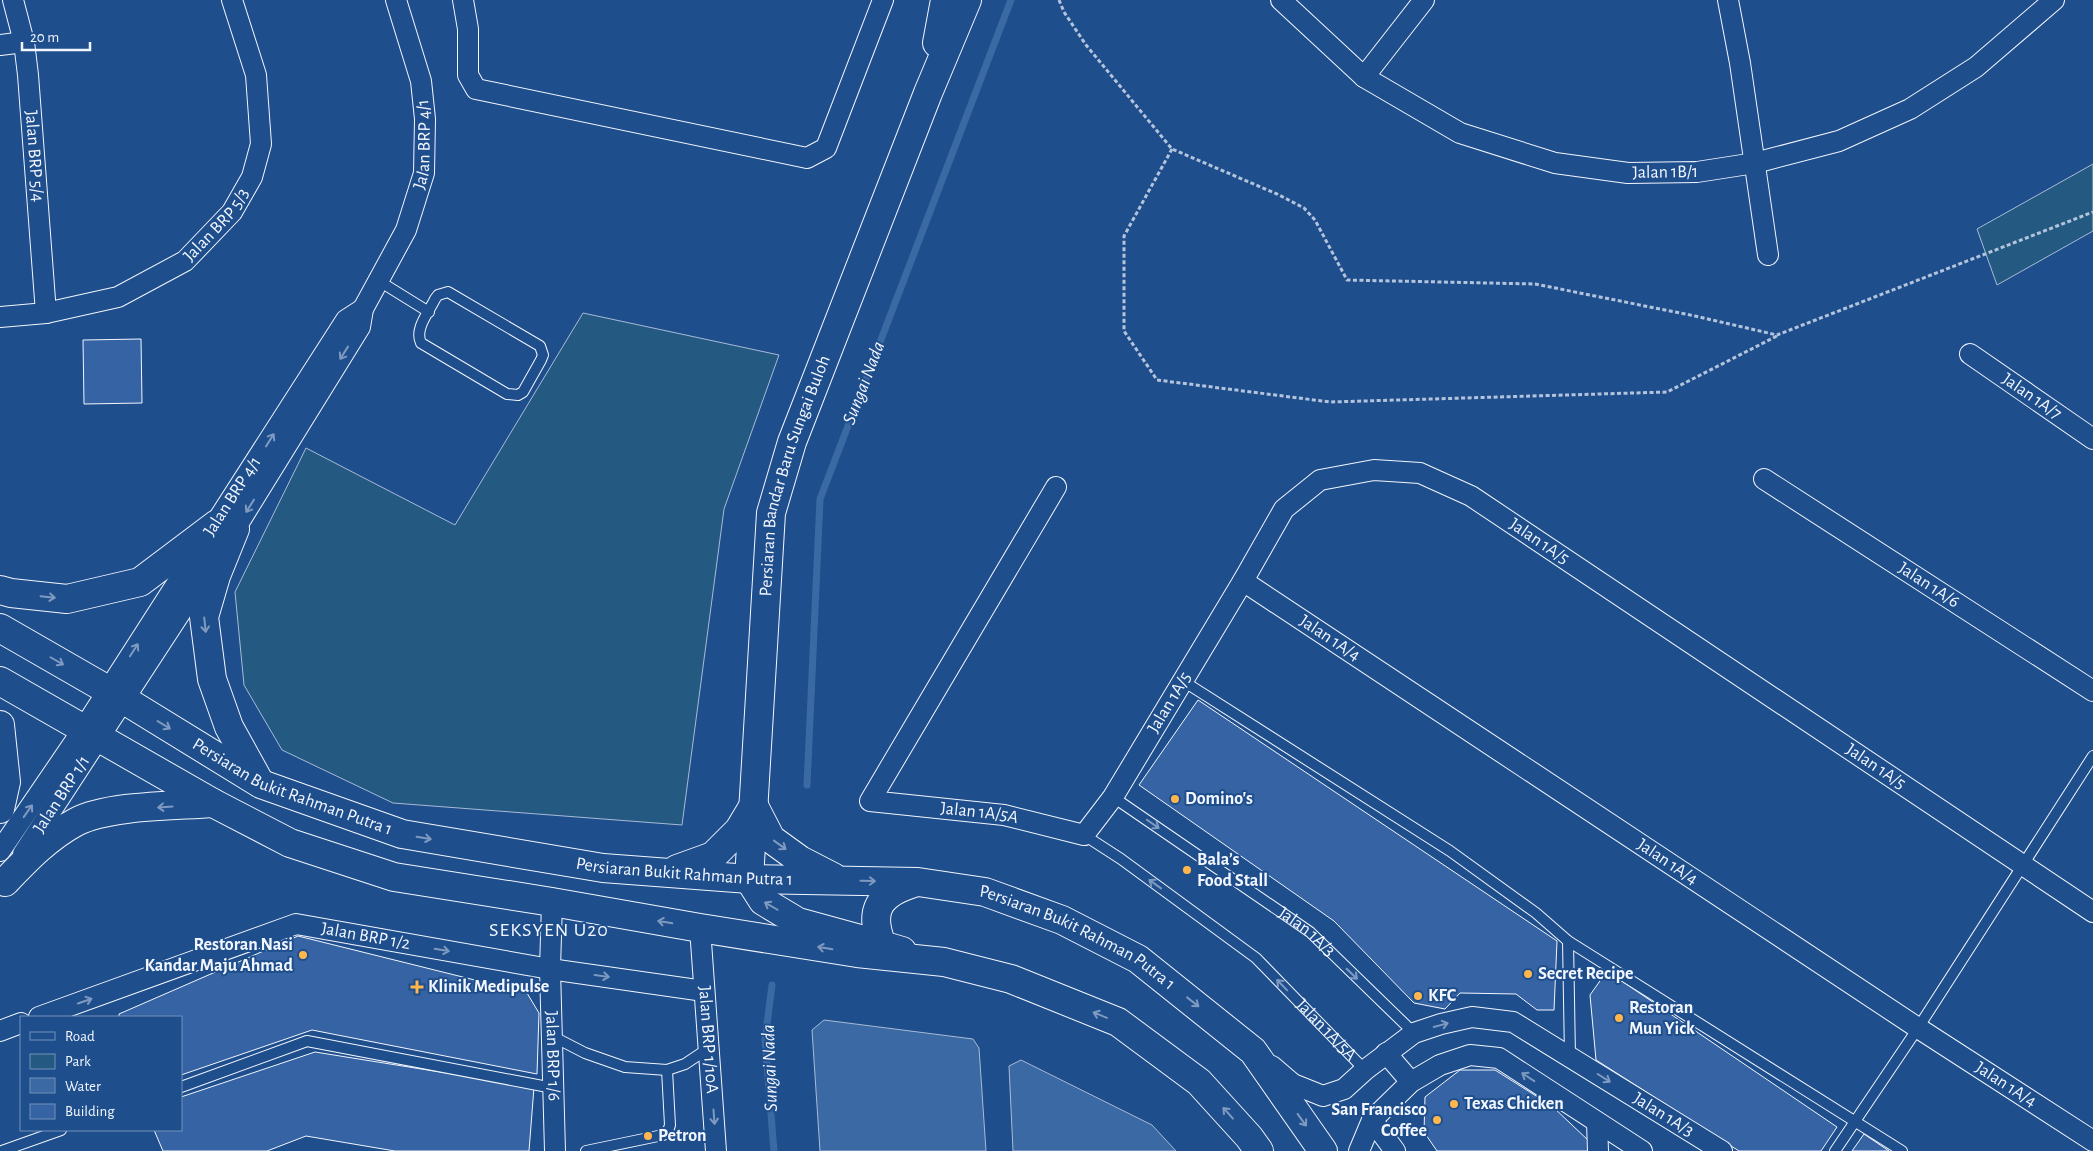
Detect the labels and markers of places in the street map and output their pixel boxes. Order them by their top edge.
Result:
place label: Domino's [1185,790,1253,808]
marker: Domino's [1169,793,1181,805]
place label: Bala’s Food Stall [1197,851,1268,890]
marker: Bala’s Food Stall [1181,864,1193,876]
place label: Restoran Nasi Kandar Maju Ahmad [144,936,294,975]
marker: Restoran Nasi Kandar Maju Ahmad [297,949,309,961]
place label: Secret Recipe [1538,965,1633,983]
marker: Secret Recipe [1522,968,1534,980]
place label: Klinik Medipulse [428,978,549,996]
marker: Klinik Medipulse [410,980,424,994]
place label: KFC [1428,987,1457,1005]
marker: KFC [1412,990,1424,1002]
place label: Restoran Mun Yick [1629,999,1695,1038]
marker: Restoran Mun Yick [1613,1012,1625,1024]
place label: Texas Chicken [1464,1095,1564,1113]
marker: Texas Chicken [1448,1098,1460,1110]
place label: San Francisco Coffee [1331,1101,1427,1140]
marker: San Francisco Coffee [1431,1114,1443,1126]
place label: Petron [658,1127,707,1145]
marker: Petron [642,1130,654,1142]

